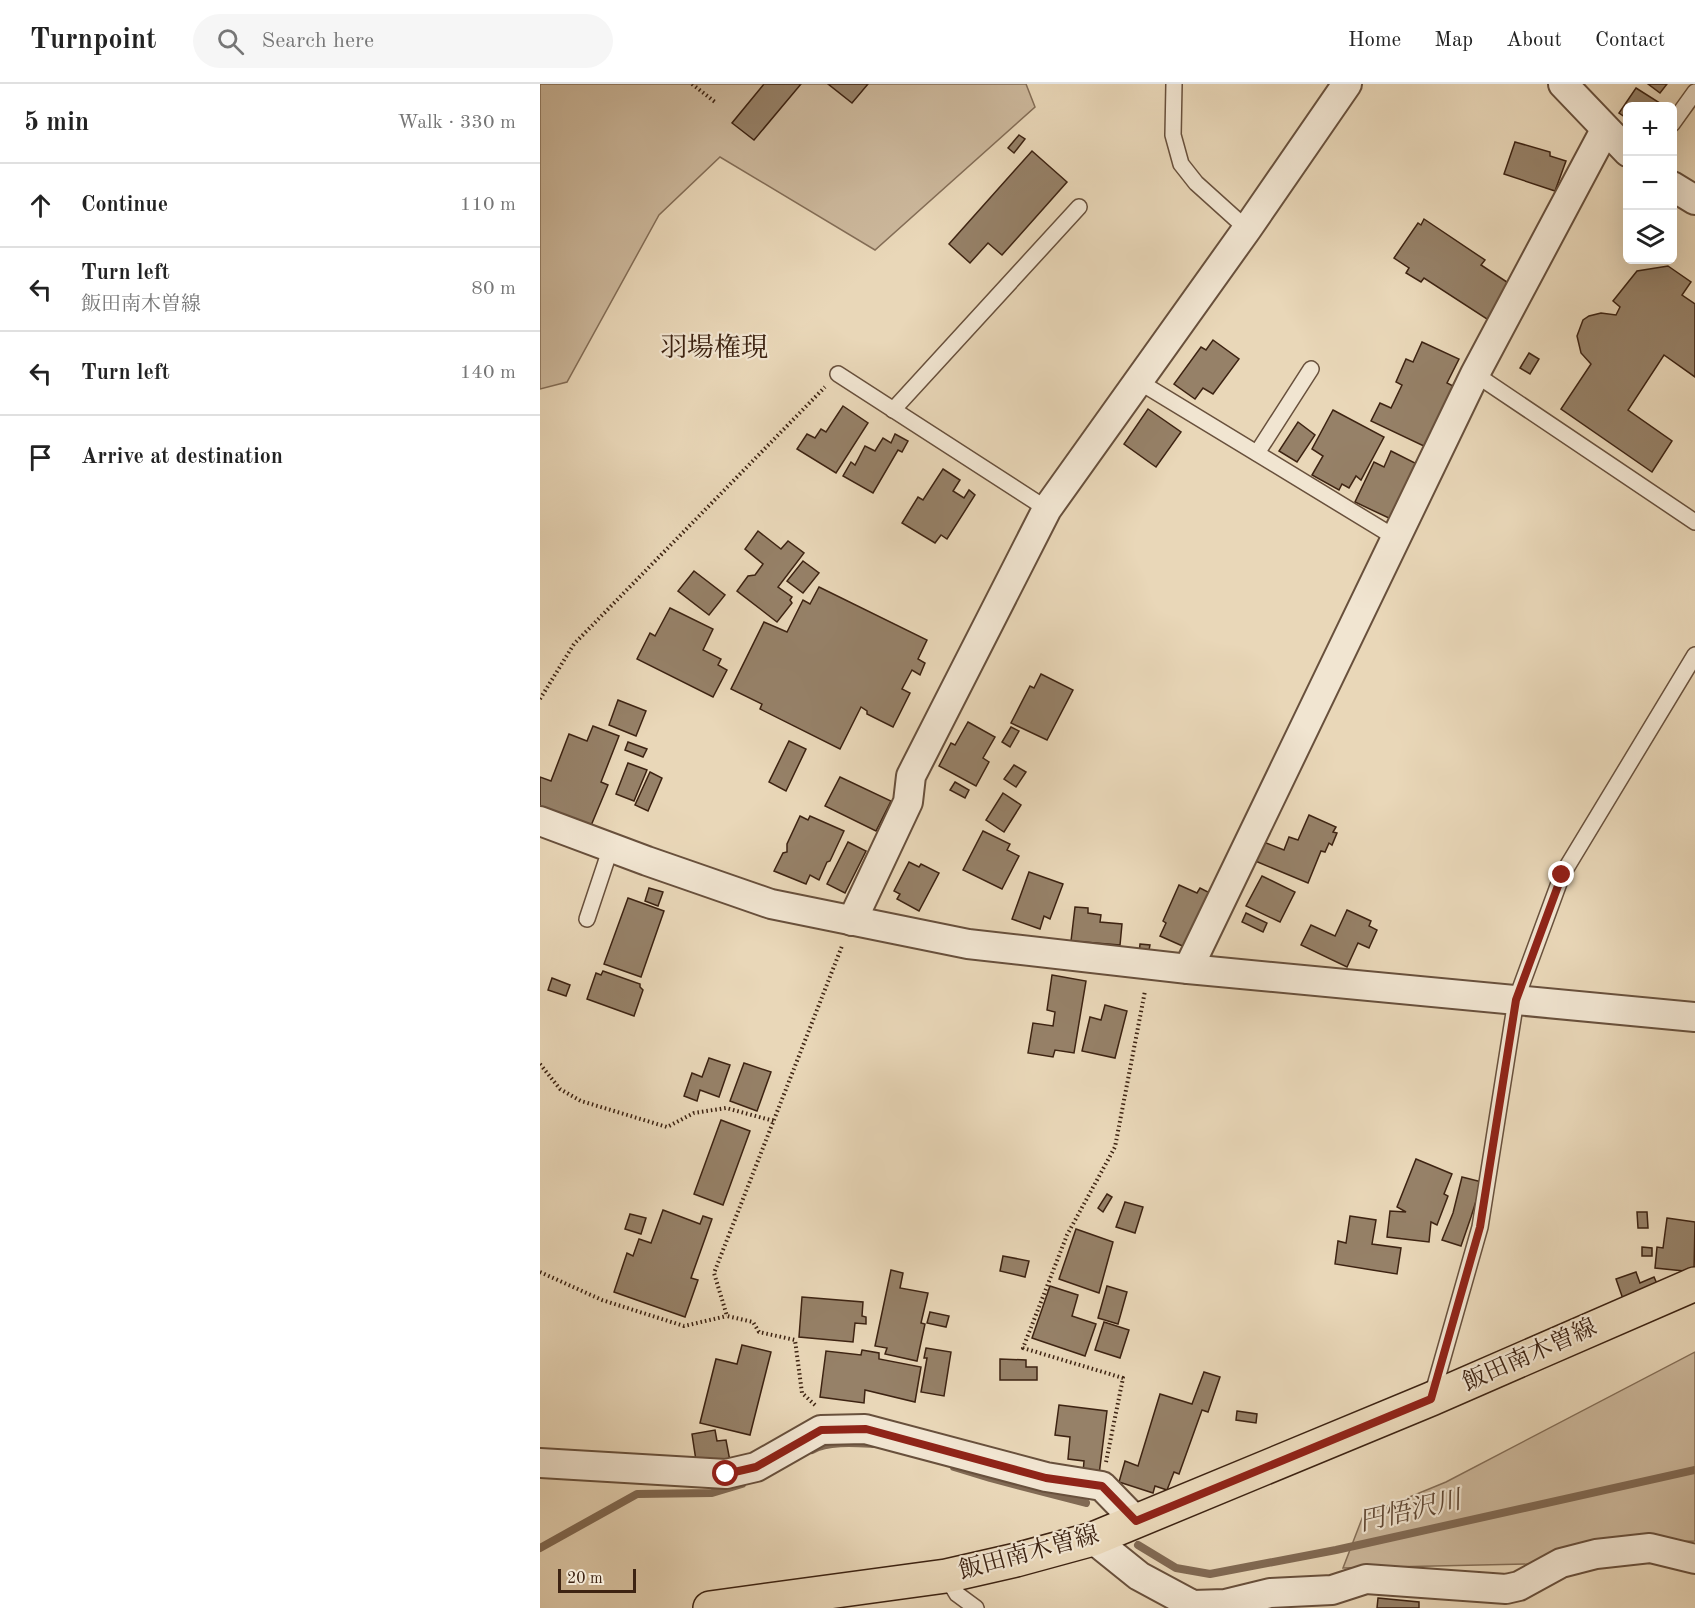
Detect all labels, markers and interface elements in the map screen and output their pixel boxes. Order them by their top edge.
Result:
search box [193,14,613,68]
icon: search [214,25,247,58]
text: Turnpoint [30,27,157,55]
text: Search here [262,30,374,52]
text: Home [1348,30,1401,51]
text: Map [1434,30,1473,51]
text: About [1506,30,1562,51]
text: Contact [1595,30,1665,51]
map controls [1623,102,1677,264]
button: + [1623,102,1677,156]
text: 5 min [24,110,89,136]
text: Walk · 330 m [397,113,516,133]
button: − [1623,156,1677,210]
icon: ahead [24,189,57,222]
text: Continue [81,194,168,216]
text: 110 m [460,195,516,215]
button: layers [1623,210,1677,264]
text: Turn left [81,262,170,284]
icon: left [24,273,57,306]
text: 80 m [471,279,516,299]
text: 飯田南木曽線 [81,295,201,315]
district label: 羽場権現 [660,333,768,362]
icon: left [24,357,57,390]
text: Turn left [81,362,170,384]
text: 140 m [460,363,516,383]
icon: arrive [24,441,57,474]
text: Arrive at destination [81,446,283,468]
route end [1548,861,1574,887]
street label: 飯田南木曽線 [1458,1313,1601,1396]
route start [712,1460,738,1486]
water label: 円悟沢川 [1356,1485,1467,1536]
street label: 飯田南木曽線 [956,1521,1102,1584]
scale bar [558,1566,636,1594]
text: 20 m [567,1571,603,1587]

